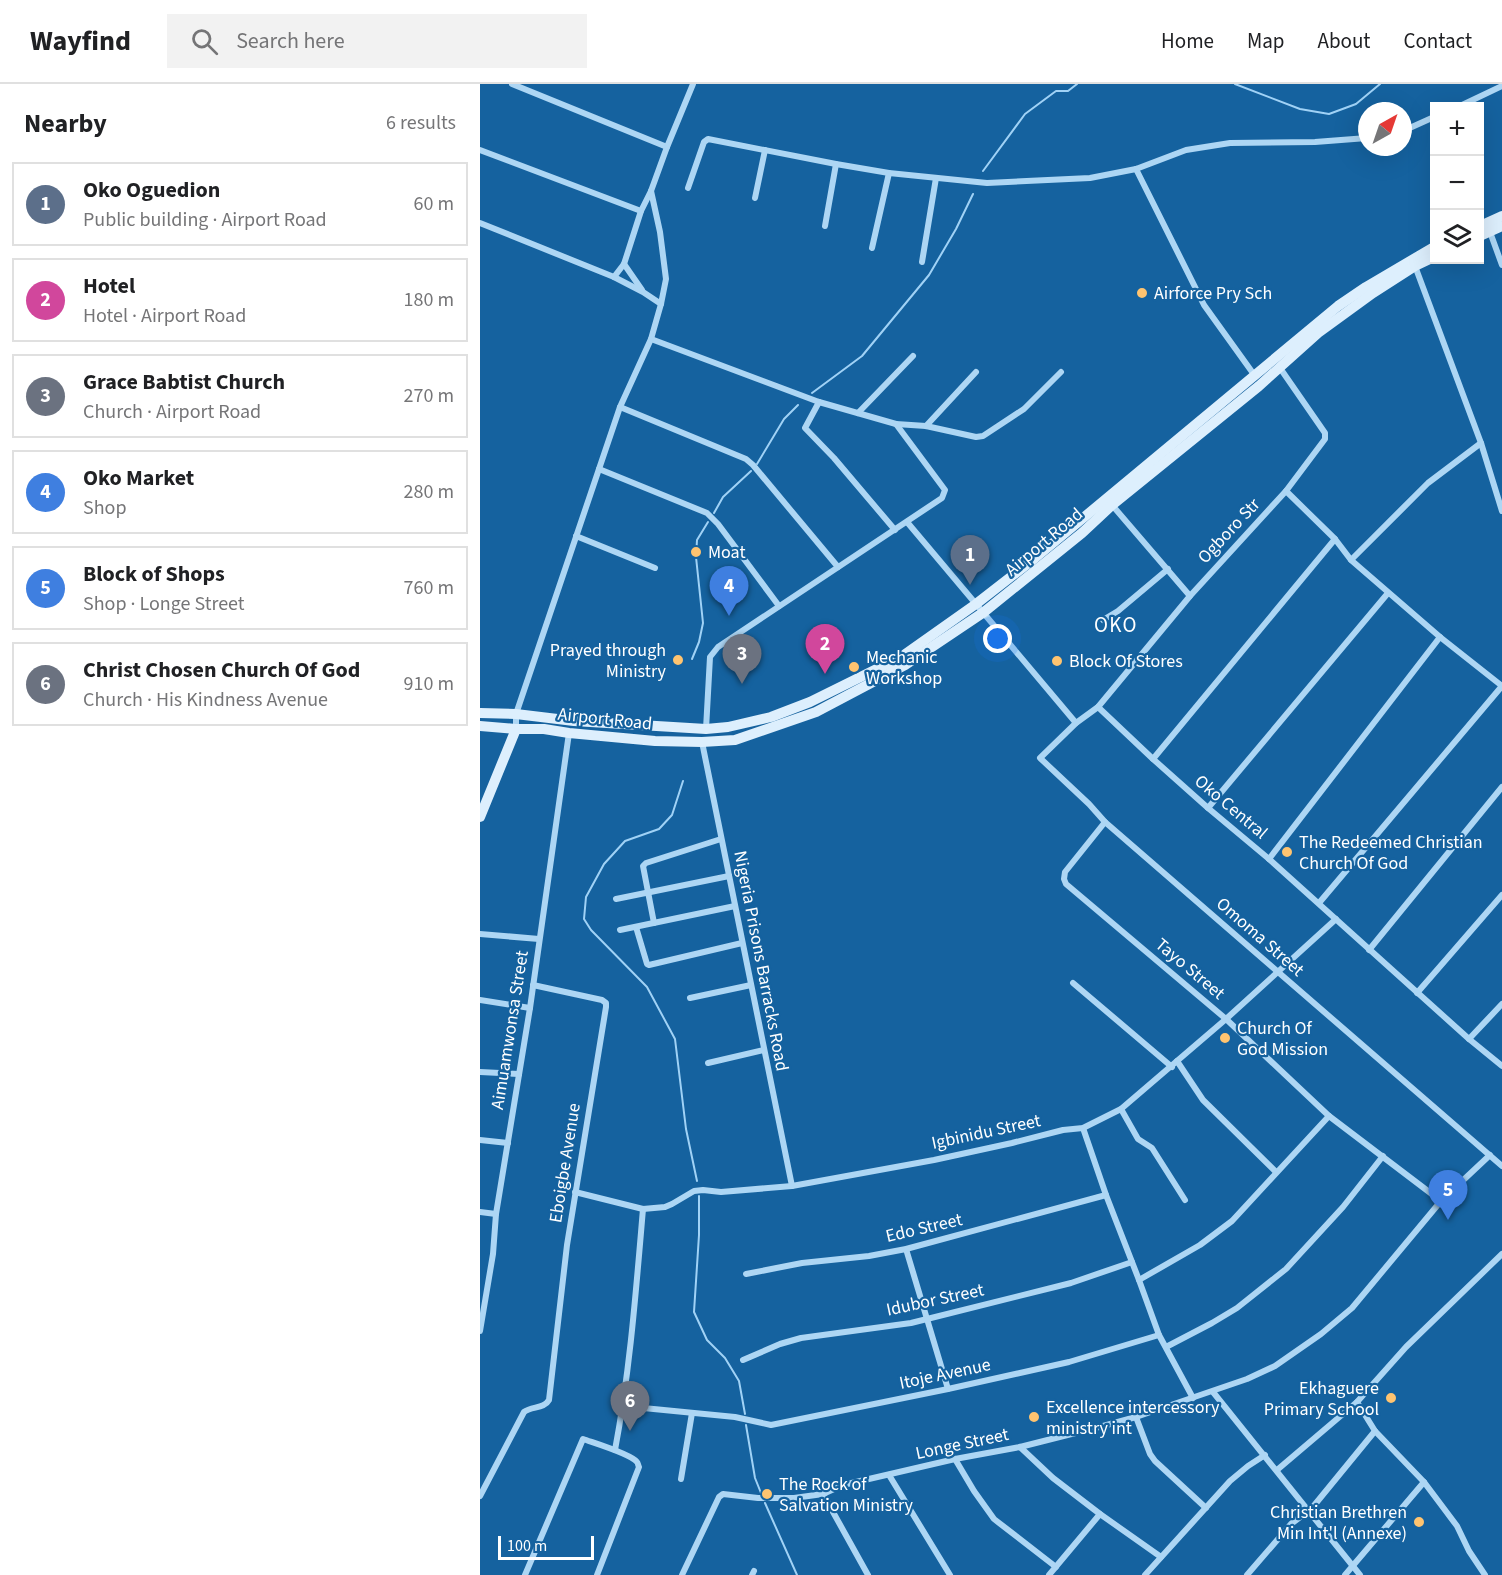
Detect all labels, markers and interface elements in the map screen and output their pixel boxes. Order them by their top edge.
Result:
search box [167,14,587,68]
text: Wayfind [30,21,131,61]
icon: search [188,25,221,58]
text: Search here [236,25,345,57]
text: Home [1161,26,1214,56]
text: Map [1247,26,1285,56]
text: About [1318,26,1370,56]
text: Contact [1403,26,1472,56]
north arrow [1358,102,1412,156]
map controls [1430,102,1484,264]
button: + [1430,102,1484,156]
text: Nearby [24,105,107,142]
text: 6 results [386,109,456,137]
button: − [1430,156,1484,210]
text: Oko Oguedion [83,174,220,206]
text: 1 [40,190,51,218]
text: 60 m [414,190,454,218]
text: Public building · Airport Road [83,206,327,234]
button: layers [1430,210,1484,264]
text: Hotel [83,270,135,302]
place label: Airforce Pry Sch [1154,281,1272,306]
text: 2 [40,286,51,314]
text: 180 m [404,286,454,314]
marker: Airforce Pry Sch [1135,286,1149,300]
text: Hotel · Airport Road [83,302,246,330]
text: Grace Babtist Church [83,366,285,398]
text: 3 [40,382,51,410]
text: 270 m [404,382,454,410]
text: Church · Airport Road [83,398,261,426]
text: Oko Market [83,462,194,494]
text: 4 [40,478,51,506]
text: 280 m [404,478,454,506]
street label: Ogboro Str [1192,492,1267,569]
text: Shop [83,494,127,522]
street label: Airport Road [1000,502,1088,582]
pin: 1 [950,536,990,585]
place label: Moat [708,540,746,565]
marker: Moat [689,545,703,559]
text: Block of Shops [83,558,225,590]
pin: 4 [710,566,748,616]
text: 5 [40,574,51,602]
text: 760 m [404,574,454,602]
text: Shop · Longe Street [83,590,245,618]
district label: OKO [1094,610,1138,640]
pin: 2 [806,624,844,674]
your location [983,624,1012,653]
pin: 3 [722,634,762,684]
place label: Prayed through Ministry [550,638,667,684]
place label: Mechanic Workshop [866,645,942,691]
place label: Block Of Stores [1069,649,1183,674]
marker: Prayed through Ministry [671,653,685,667]
text: Christ Chosen Church Of God [83,654,360,686]
marker: Block Of Stores [1050,654,1064,668]
marker: Mechanic Workshop [847,660,861,674]
text: 6 [40,670,51,698]
text: 910 m [404,670,454,698]
text: Church · His Kindness Avenue [83,686,328,714]
street label: Airport Road [557,702,653,736]
street label: Oko Central [1189,769,1273,845]
place label: The Redeemed Christian Church Of God [1299,830,1483,876]
marker: The Redeemed Christian Church Of God [1280,845,1294,859]
street label: Nigeria Prisons Barracks Road [727,849,795,1073]
street label: Omoma Street [1211,892,1309,982]
street label: Tayo Street [1150,932,1230,1006]
street label: Aimuamwonsa Street [485,949,535,1111]
place label: Church Of God Mission [1237,1016,1328,1062]
marker: Church Of God Mission [1218,1031,1232,1045]
street label: Eboigbe Avenue [543,1101,587,1225]
street label: Igbinidu Street [929,1108,1043,1156]
pin: 5 [1428,1170,1468,1220]
street label: Edo Street [883,1207,965,1249]
street label: Idubor Street [884,1277,986,1323]
street label: Itoje Avenue [897,1352,993,1396]
place label: Ekhaguere Primary School [1264,1376,1379,1422]
pin: 6 [610,1382,650,1431]
marker: Ekhaguere Primary School [1384,1391,1398,1405]
place label: Excellence intercessory ministry int [1046,1395,1220,1441]
marker: Excellence intercessory ministry int [1027,1410,1041,1424]
street label: Longe Street [913,1422,1011,1466]
place label: The Rock of Salvation Ministry [779,1472,914,1518]
marker: The Rock of Salvation Ministry [760,1487,774,1501]
place label: Christian Brethren Min Int'l (Annexe) [1270,1500,1407,1546]
marker: Christian Brethren Min Int'l (Annexe) [1412,1515,1426,1529]
scale bar [498,1533,594,1560]
text: 100 m [507,1535,547,1557]

